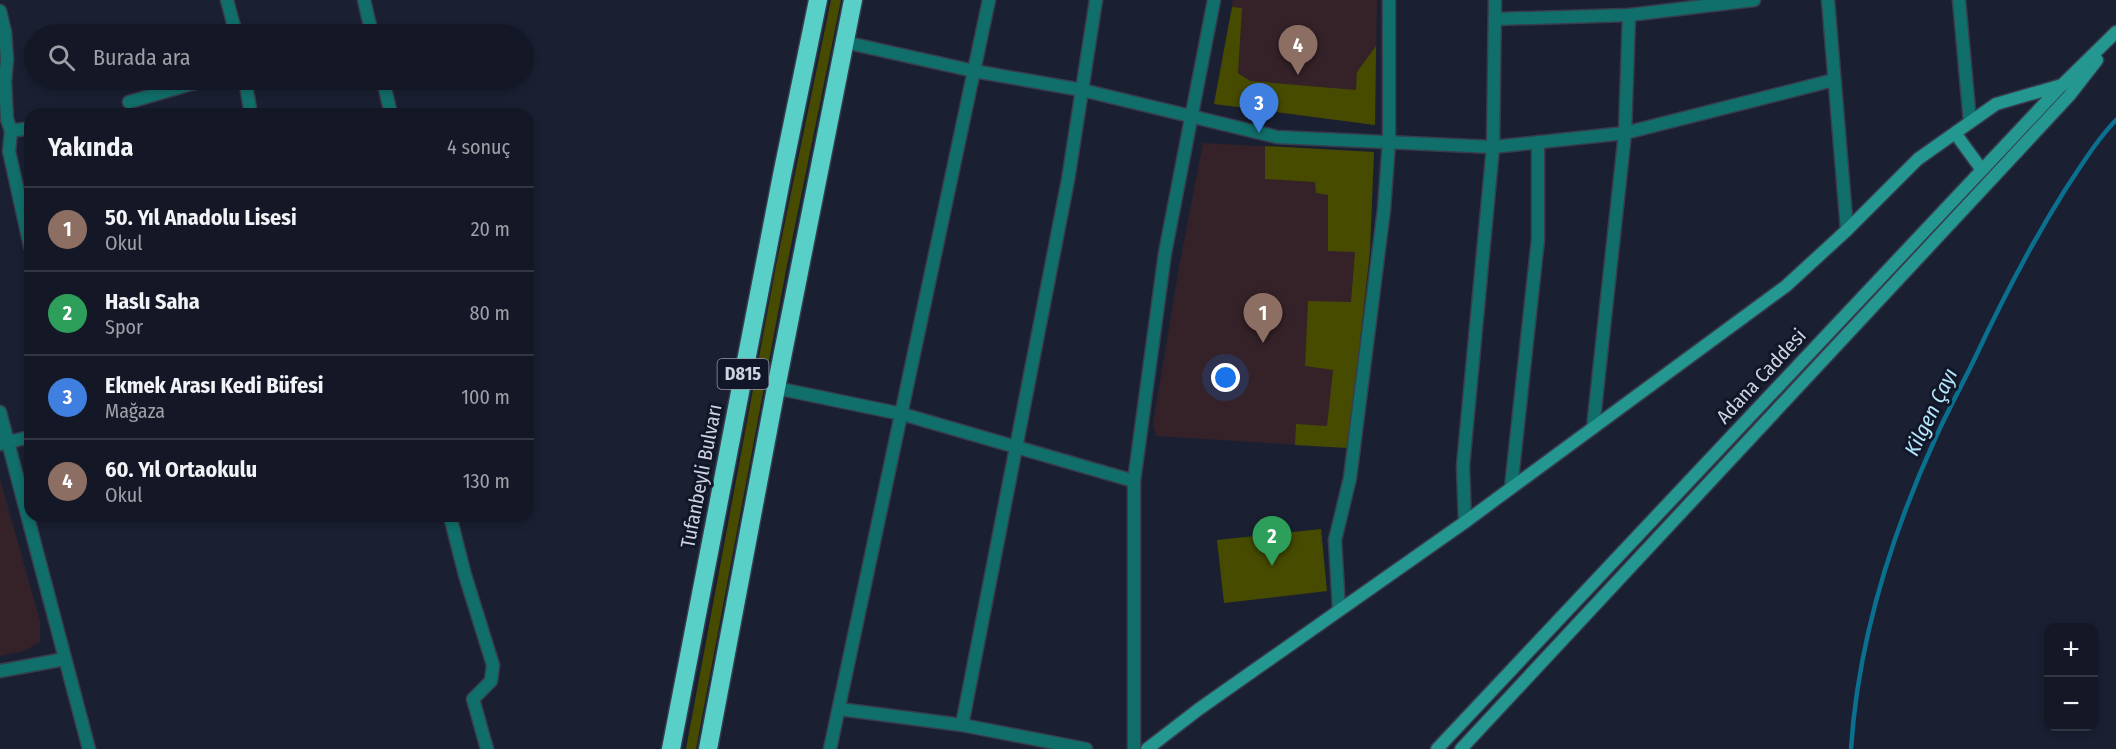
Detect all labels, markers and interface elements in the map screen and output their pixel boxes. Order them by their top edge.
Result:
search box [24,24,534,90]
pin: 4 [1278,26,1318,75]
icon: search [45,41,78,74]
text: Burada ara [93,44,191,71]
pin: 3 [1240,84,1278,133]
text: Yakında [48,132,133,163]
text: 4 sonuç [447,135,510,159]
text: 50. Yıl Anadolu Lisesi [105,204,297,231]
text: 1 [63,217,72,241]
text: 20 m [471,217,510,241]
text: Okul [105,231,142,255]
text: Haslı Saha [105,288,200,315]
pin: 1 [1244,294,1282,343]
text: 2 [63,301,72,325]
text: 80 m [470,301,510,325]
text: Spor [105,315,143,339]
street label: Adana Caddesi [1711,324,1811,428]
road number: D815 [718,359,768,389]
your location [1211,363,1240,392]
water label: Kilgen Çayı [1899,364,1963,460]
text: Ekmek Arası Kedi Büfesi [105,372,323,399]
text: 3 [63,385,72,409]
text: 100 m [461,385,510,409]
text: Mağaza [105,399,165,423]
street label: Tufanbeyli Bulvarı [675,402,727,550]
text: 60. Yıl Ortaokulu [105,456,257,483]
text: 4 [62,469,73,493]
text: 130 m [463,469,510,493]
text: Okul [105,483,142,507]
pin: 2 [1252,516,1292,566]
map controls [2044,623,2098,731]
button: + [2044,623,2098,677]
button: − [2044,677,2098,731]

